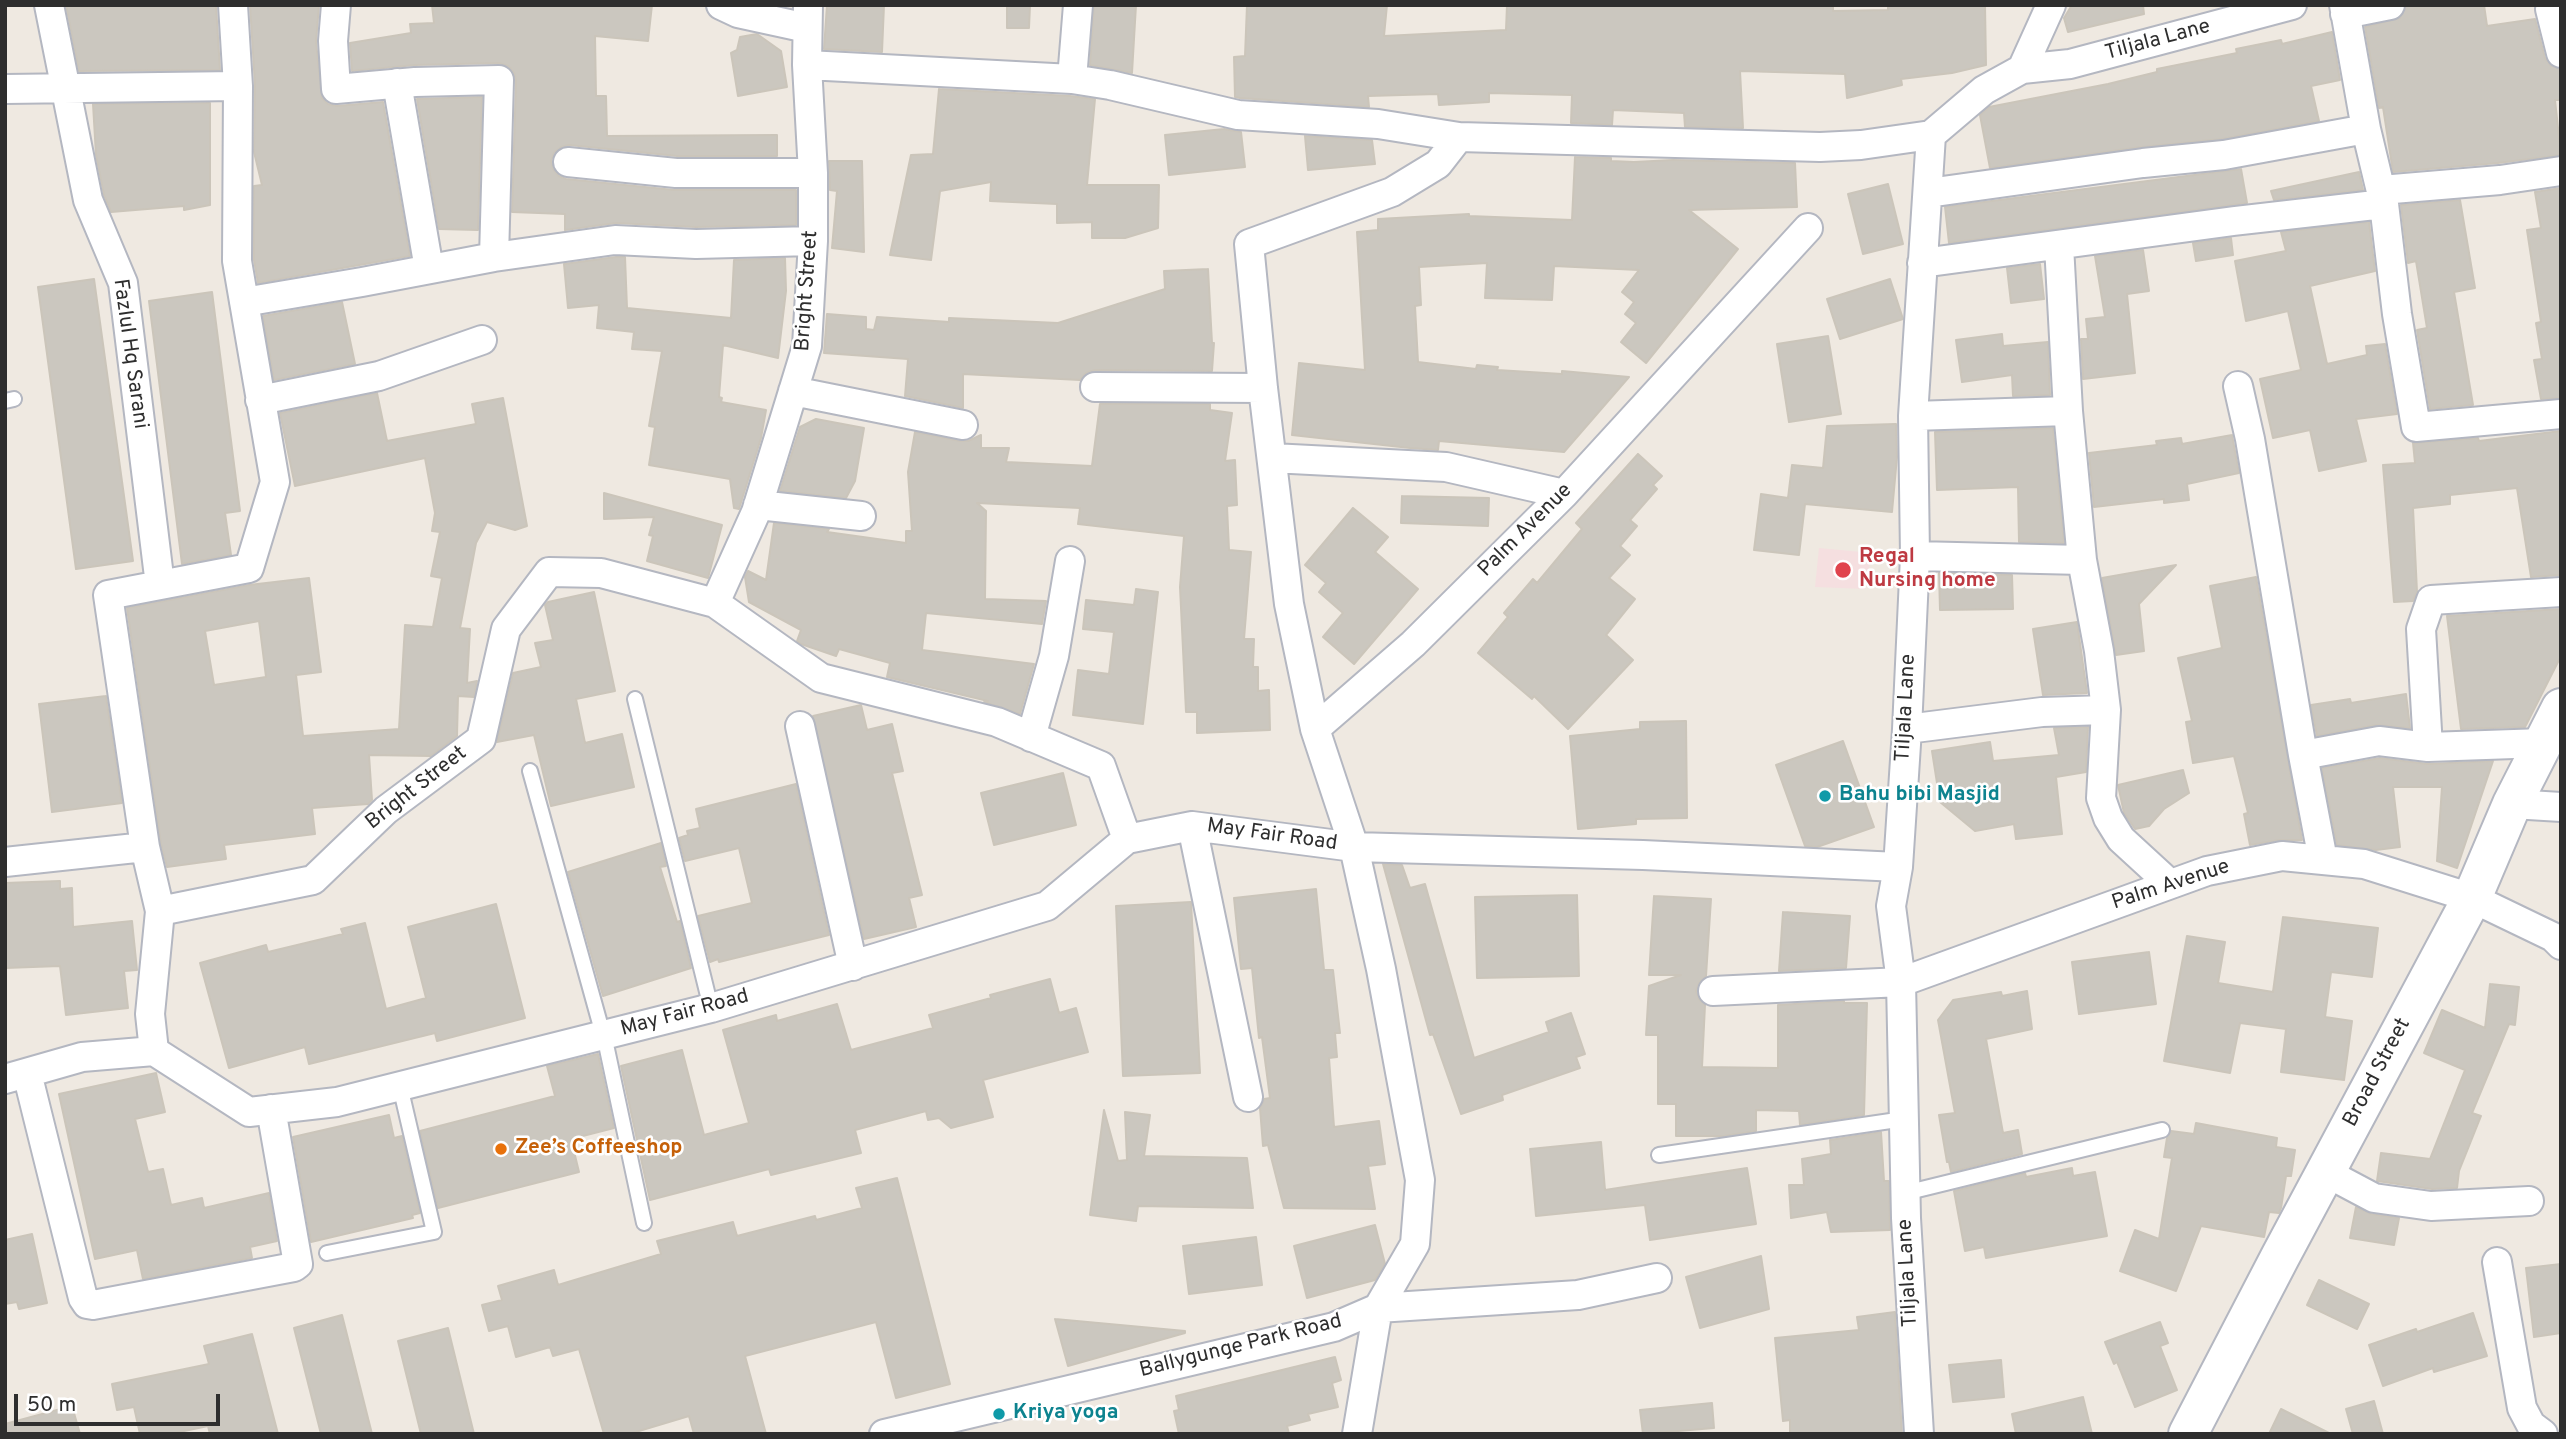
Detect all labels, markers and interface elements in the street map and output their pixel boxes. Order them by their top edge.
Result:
street label: Tiljala Lane [2103,15,2213,67]
street label: Bright Street [791,230,825,352]
street label: Fazlul Hq Sarani [106,277,152,431]
street label: Palm Avenue [1474,479,1578,583]
place label: Regal Nursing home [1859,545,1996,595]
marker: Regal Nursing home [1833,560,1853,580]
street label: Tiljala Lane [1892,653,1922,763]
street label: Bright Street [361,742,473,836]
place label: Bahu bibi Masjid [1839,783,2000,809]
marker: Bahu bibi Masjid [1817,788,1833,804]
street label: May Fair Road [1205,814,1339,858]
street label: Palm Avenue [2109,855,2233,917]
street label: May Fair Road [618,985,752,1043]
street label: Broad Street [2339,1014,2417,1132]
place label: Zee’s Coffeeshop [515,1136,683,1162]
marker: Zee’s Coffeeshop [493,1141,509,1157]
street label: Tiljala Lane [1894,1218,1924,1328]
street label: Ballygunge Park Road [1137,1310,1345,1384]
scale bar [18,1380,224,1424]
text: 50 m [27,1392,76,1419]
place label: Kriya yoga [1013,1401,1118,1427]
marker: Kriya yoga [991,1406,1007,1422]

